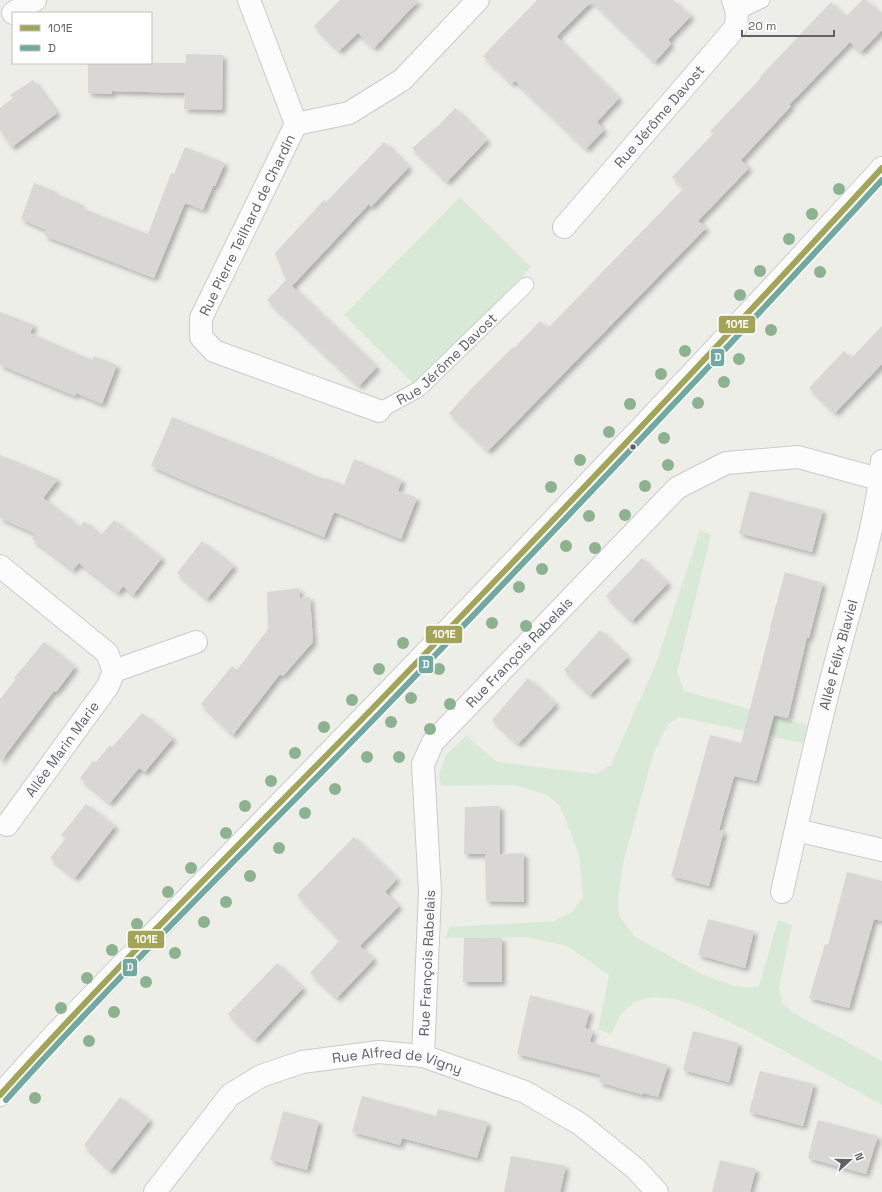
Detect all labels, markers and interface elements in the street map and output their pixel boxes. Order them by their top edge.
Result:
legend [12,12,152,64]
scale bar [742,12,834,38]
text: 20 m [748,18,776,34]
text: 101E [48,20,73,36]
text: D [48,40,56,56]
street label: Rue Jérôme Davost [610,61,708,171]
street label: Rue Pierre Teilhard de Chardin [195,131,299,319]
street label: Rue Jérôme Davost [393,309,501,409]
line badge: 101E [718,315,756,334]
text: 101E [725,317,749,331]
line badge: D [710,348,725,367]
text: D [714,350,722,364]
unlabelled marker [628,442,638,452]
street label: Rue François Rabelais [462,593,577,711]
street label: Allée Félix Blaviel [815,597,862,712]
line badge: 101E [425,625,463,644]
text: 101E [432,627,456,641]
line badge: D [418,655,434,674]
text: D [422,657,430,671]
street label: Allée Marin Marie [21,698,103,800]
street label: Rue François Rabelais [415,889,439,1037]
line badge: 101E [127,930,165,949]
text: 101E [134,932,158,946]
line badge: D [122,958,138,977]
text: D [126,960,134,974]
street label: Rue Alfred de Vigny [331,1043,465,1078]
north arrow [830,1140,870,1180]
text: N [851,1150,867,1162]

